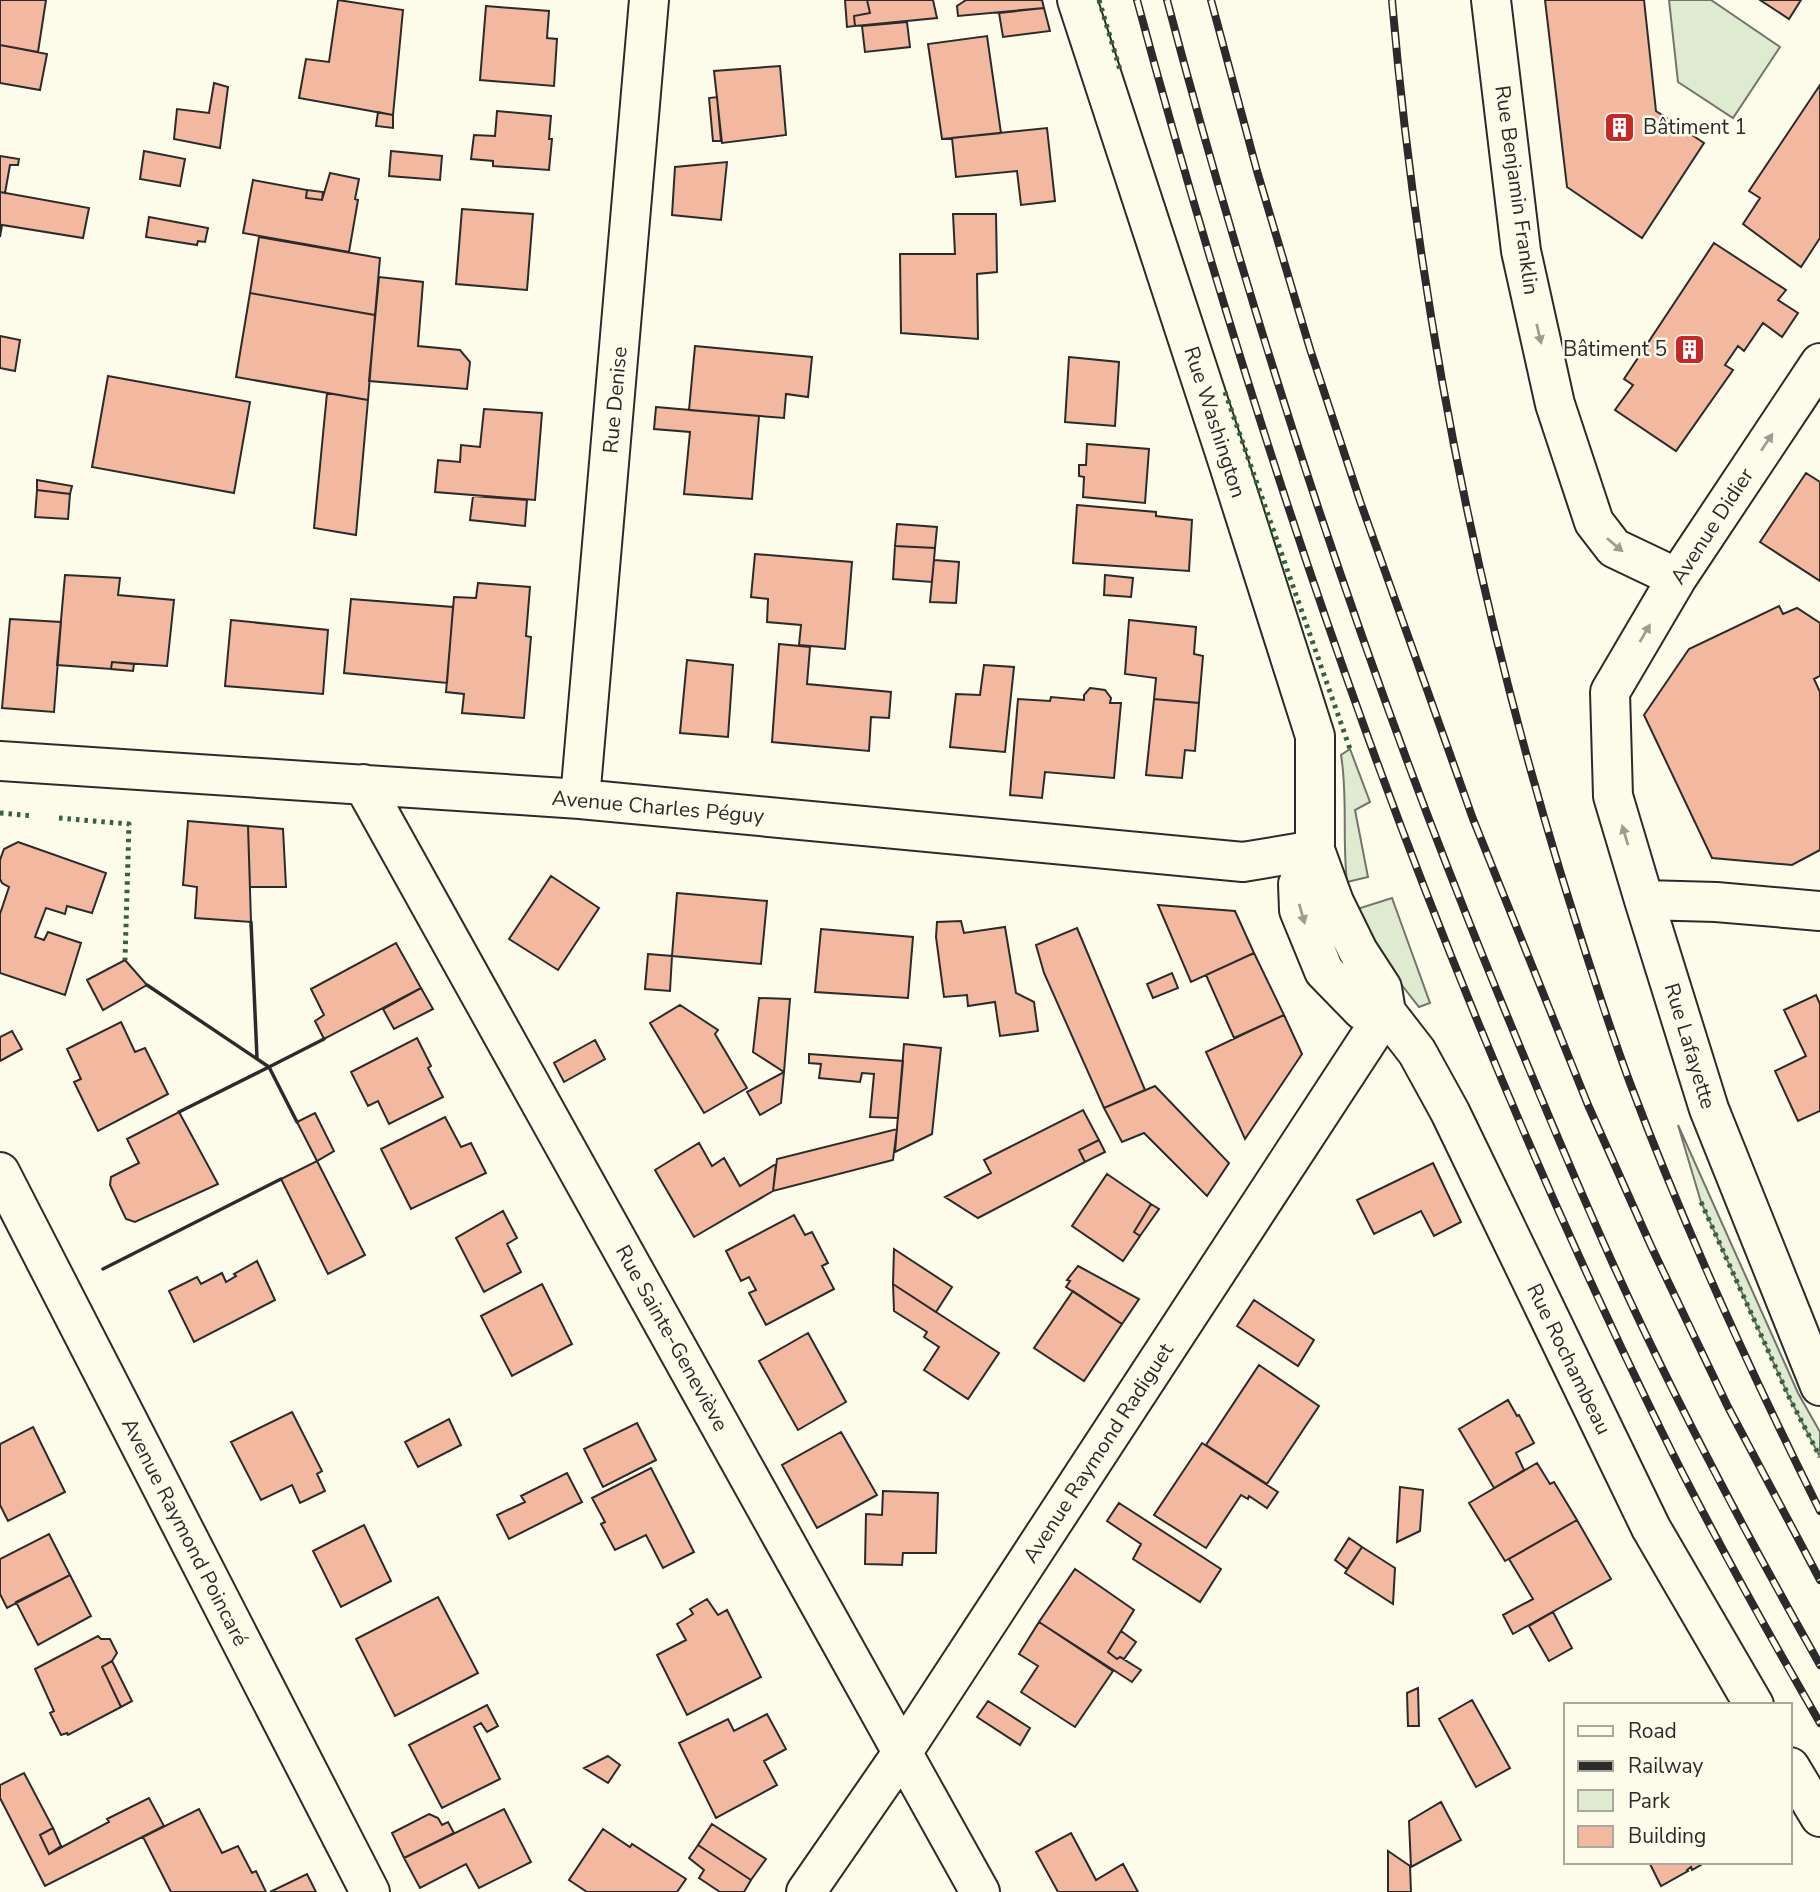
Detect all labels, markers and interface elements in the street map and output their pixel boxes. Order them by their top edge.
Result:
street label: Rue Benjamin Franklin [1488,83,1546,297]
building icon: Bâtiment 1 [1603,110,1637,144]
place label: Bâtiment 1 [1643,113,1747,141]
one-way arrow [1534,323,1545,345]
building icon: Bâtiment 5 [1673,332,1707,366]
place label: Bâtiment 5 [1563,335,1667,363]
street label: Rue Washington [1177,343,1253,501]
street label: Rue Denise [596,345,634,455]
one-way arrow [1761,432,1774,452]
street label: Avenue Didier [1664,462,1760,589]
one-way arrow [1606,537,1624,553]
one-way arrow [1638,624,1651,643]
street label: Avenue Charles Péguy [551,784,766,830]
one-way arrow [1619,824,1629,845]
one-way arrow [1297,903,1308,925]
street label: Rue Lafayette [1658,980,1722,1112]
street label: Rue Sainte-Geneviève [609,1240,735,1436]
street label: Rue Rochambeau [1520,1279,1618,1439]
street label: Avenue Raymond Radiguet [1016,1337,1180,1568]
street label: Avenue Raymond Poincaré [115,1413,255,1651]
legend [1564,1703,1792,1864]
text: Road [1628,1717,1677,1745]
text: Railway [1628,1752,1703,1780]
text: Park [1628,1787,1670,1815]
text: Building [1628,1822,1706,1850]

